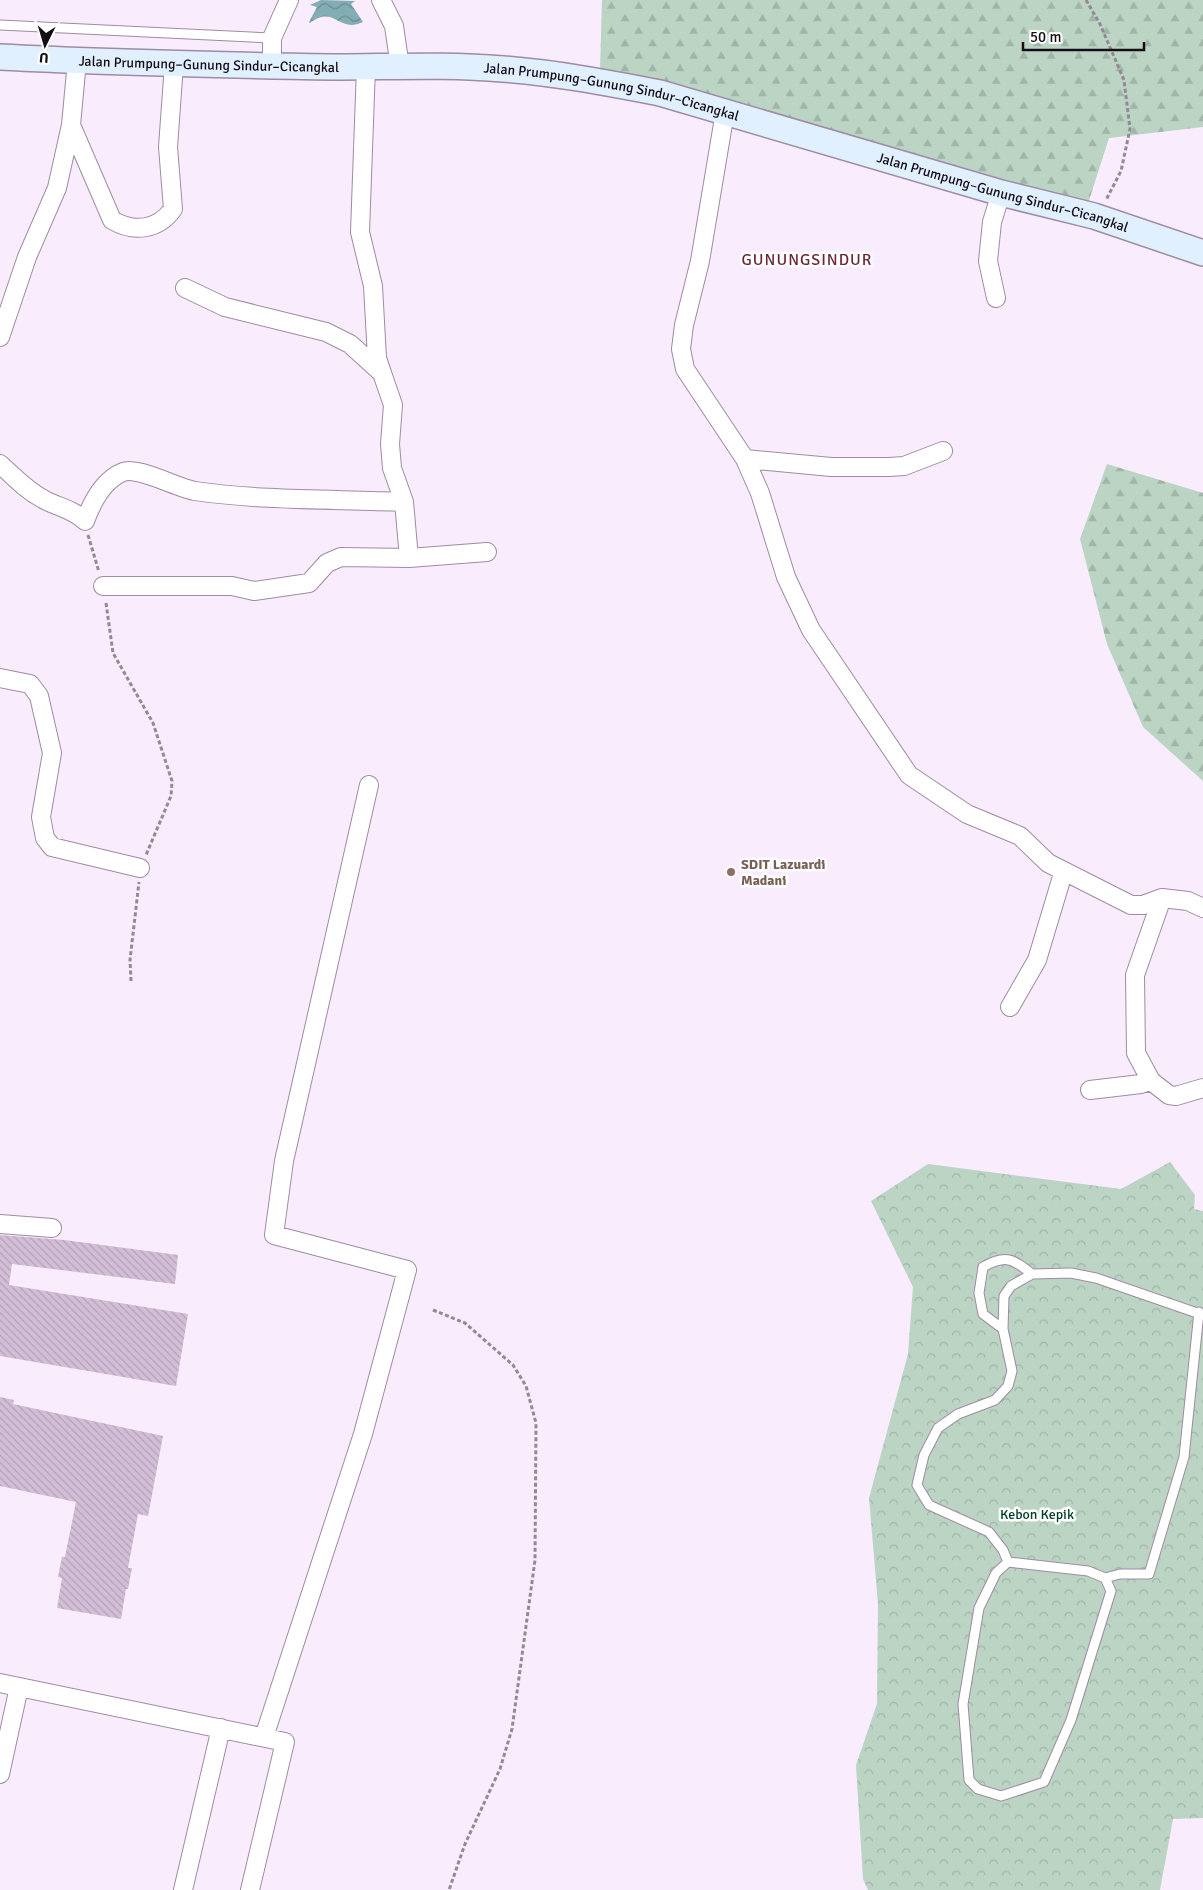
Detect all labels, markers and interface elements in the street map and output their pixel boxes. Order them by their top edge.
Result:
north arrow [20,20,70,70]
scale bar [1023,20,1144,52]
text: 50 m [1030,28,1061,46]
text: U [38,49,49,66]
street label: Jalan Prumpung–Gunung Sindur–Cicangkal [78,52,339,76]
street label: Jalan Prumpung–Gunung Sindur–Cicangkal [483,59,741,124]
street label: Jalan Prumpung–Gunung Sindur–Cicangkal [875,149,1131,236]
district label: GUNUNGSINDUR [742,250,872,270]
place label: SDIT Lazuardi Madani [741,856,826,889]
marker: SDIT Lazuardi Madani [725,866,737,878]
park label: Kebon Kepik [1000,1506,1074,1523]

